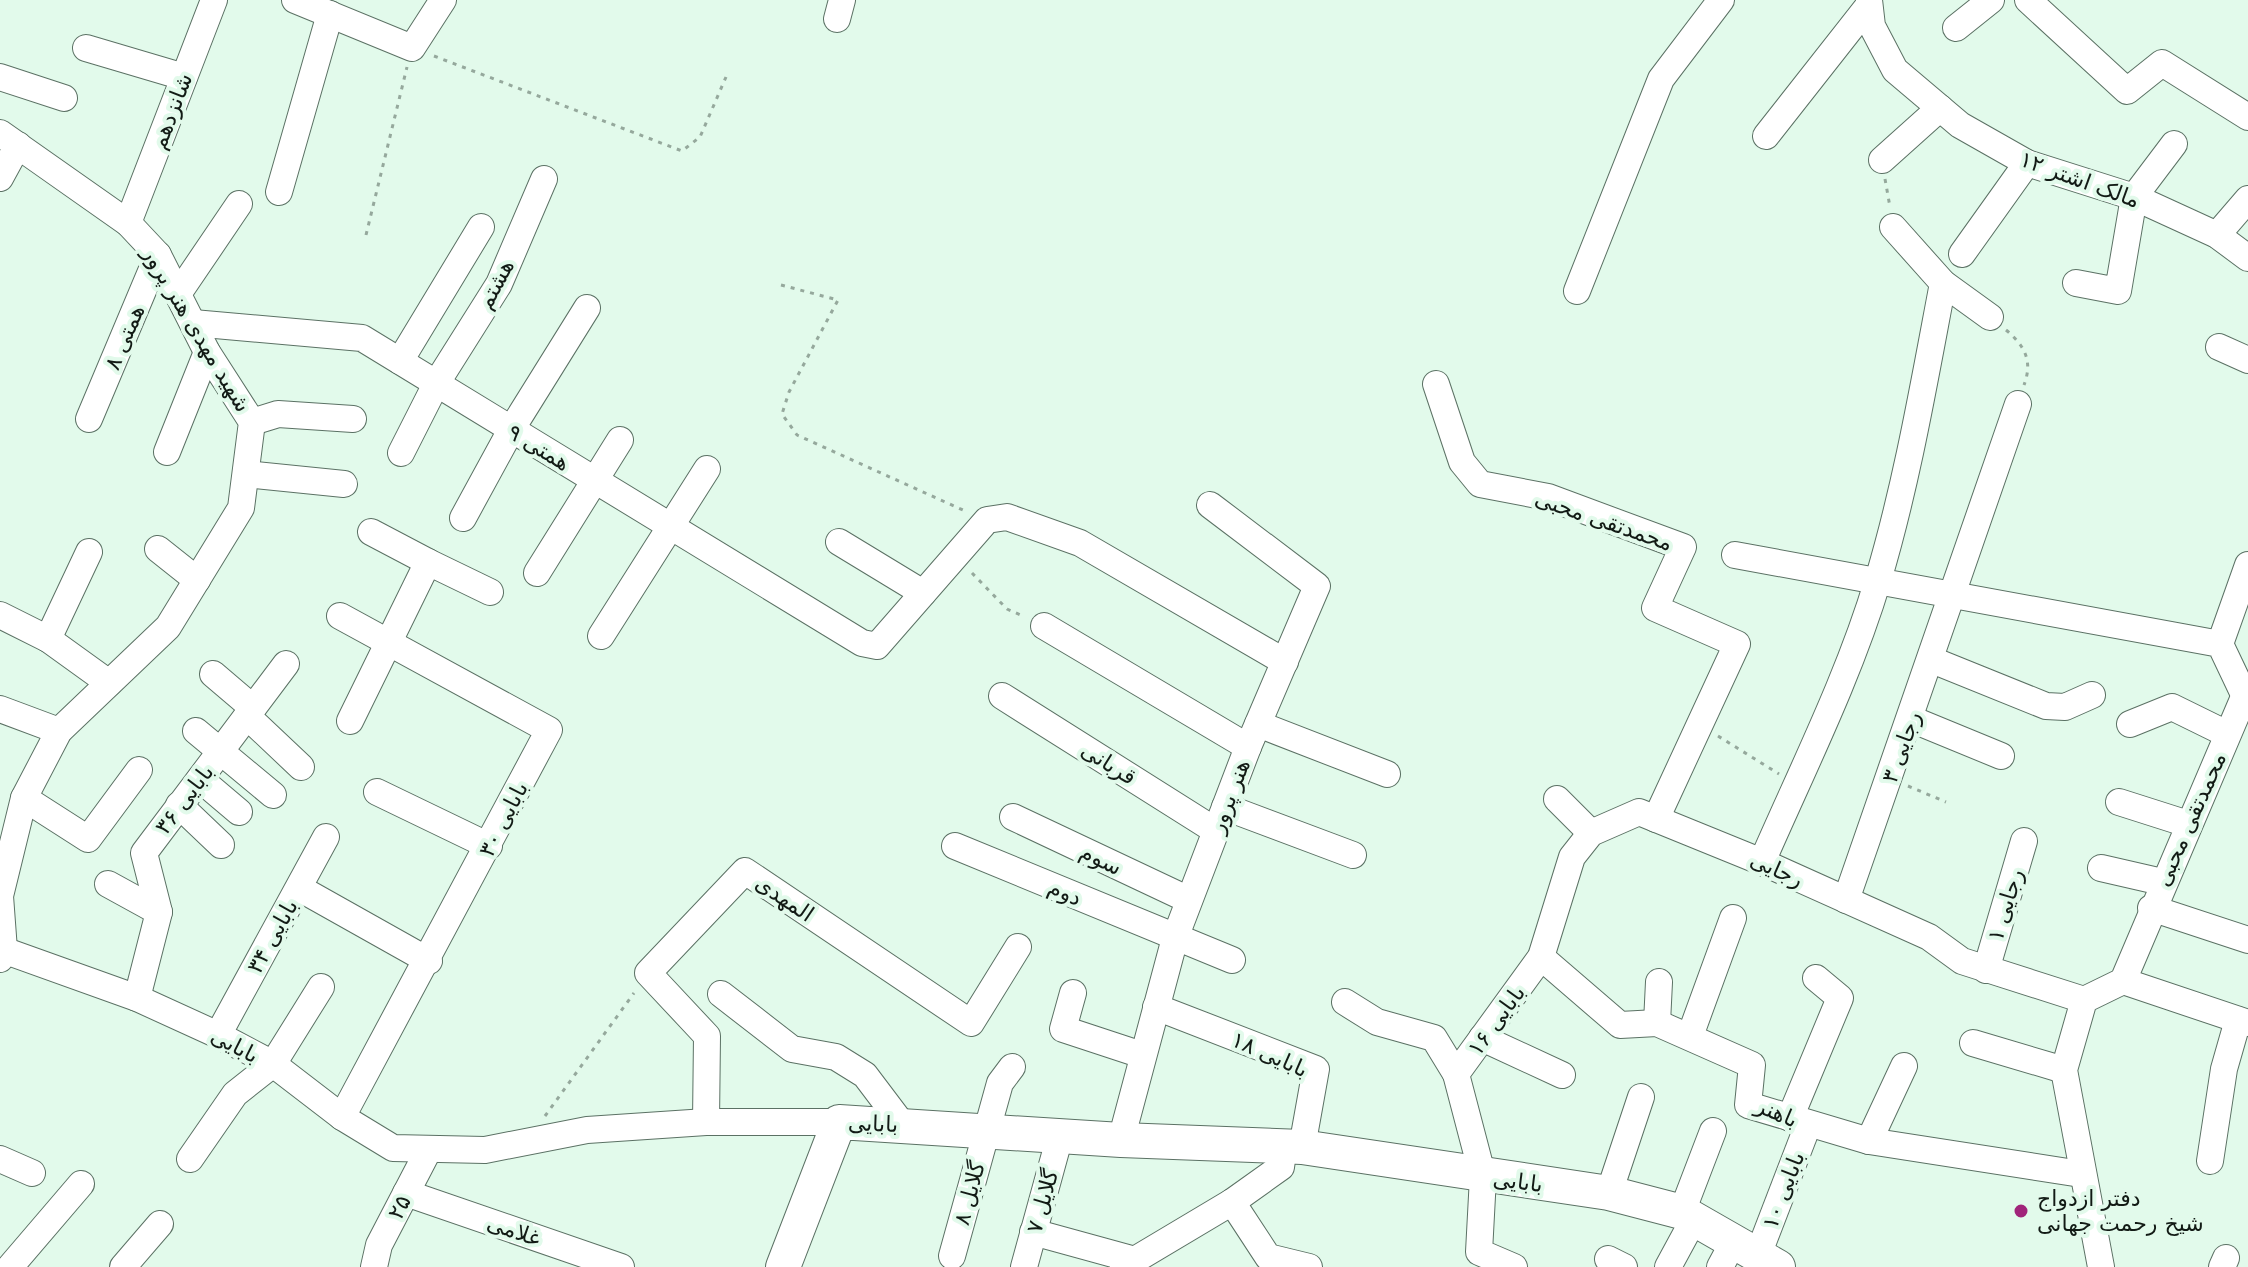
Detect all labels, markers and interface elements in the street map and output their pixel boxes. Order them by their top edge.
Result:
street label: شانزدهم [146,70,198,153]
street label: مالک اشتر ۱۲ [2016,146,2143,213]
street label: شهید مهدی هنر پرور [136,241,256,417]
street label: هشتم [472,255,520,314]
street label: همتی ۸ [100,301,149,373]
street label: همتی ۹ [503,419,574,476]
street label: محمدتقی محبی [1532,485,1676,556]
street label: رجایی ۳ [1877,708,1926,786]
street label: قربانی [1077,737,1141,790]
street label: محمدتقی محبی [2150,748,2231,890]
street label: هنر پرور [1204,756,1256,838]
street label: بابایی ۳۶ [150,760,219,839]
street label: بابایی ۳۰ [474,778,533,861]
street label: سوم [1076,839,1126,880]
street label: رجایی [1746,847,1807,892]
street label: رجایی ۱ [1983,866,2028,944]
street label: المهدی [751,870,818,927]
street label: دوم [1044,874,1085,911]
street label: بابایی ۳۴ [242,895,303,978]
street label: بابایی ۱۶ [1463,980,1530,1060]
street label: بابایی [207,1023,263,1068]
street label: بابایی ۱۸ [1228,1027,1312,1082]
street label: باهنر [1751,1092,1802,1132]
street label: بابایی [847,1110,898,1137]
street label: بابایی ۱۰ [1757,1148,1810,1232]
street label: گلایل ۸ [949,1158,990,1228]
street label: گلایل ۷ [1021,1166,1064,1236]
street label: بابایی [1492,1166,1544,1197]
place label: دفتر ازدواج شیخ رحمت جهانی [2037,1186,2204,1236]
street label: ۲۵ [383,1191,416,1224]
marker: دفتر ازدواج شیخ رحمت جهانی [2012,1202,2030,1220]
street label: غلامی [484,1210,544,1251]

